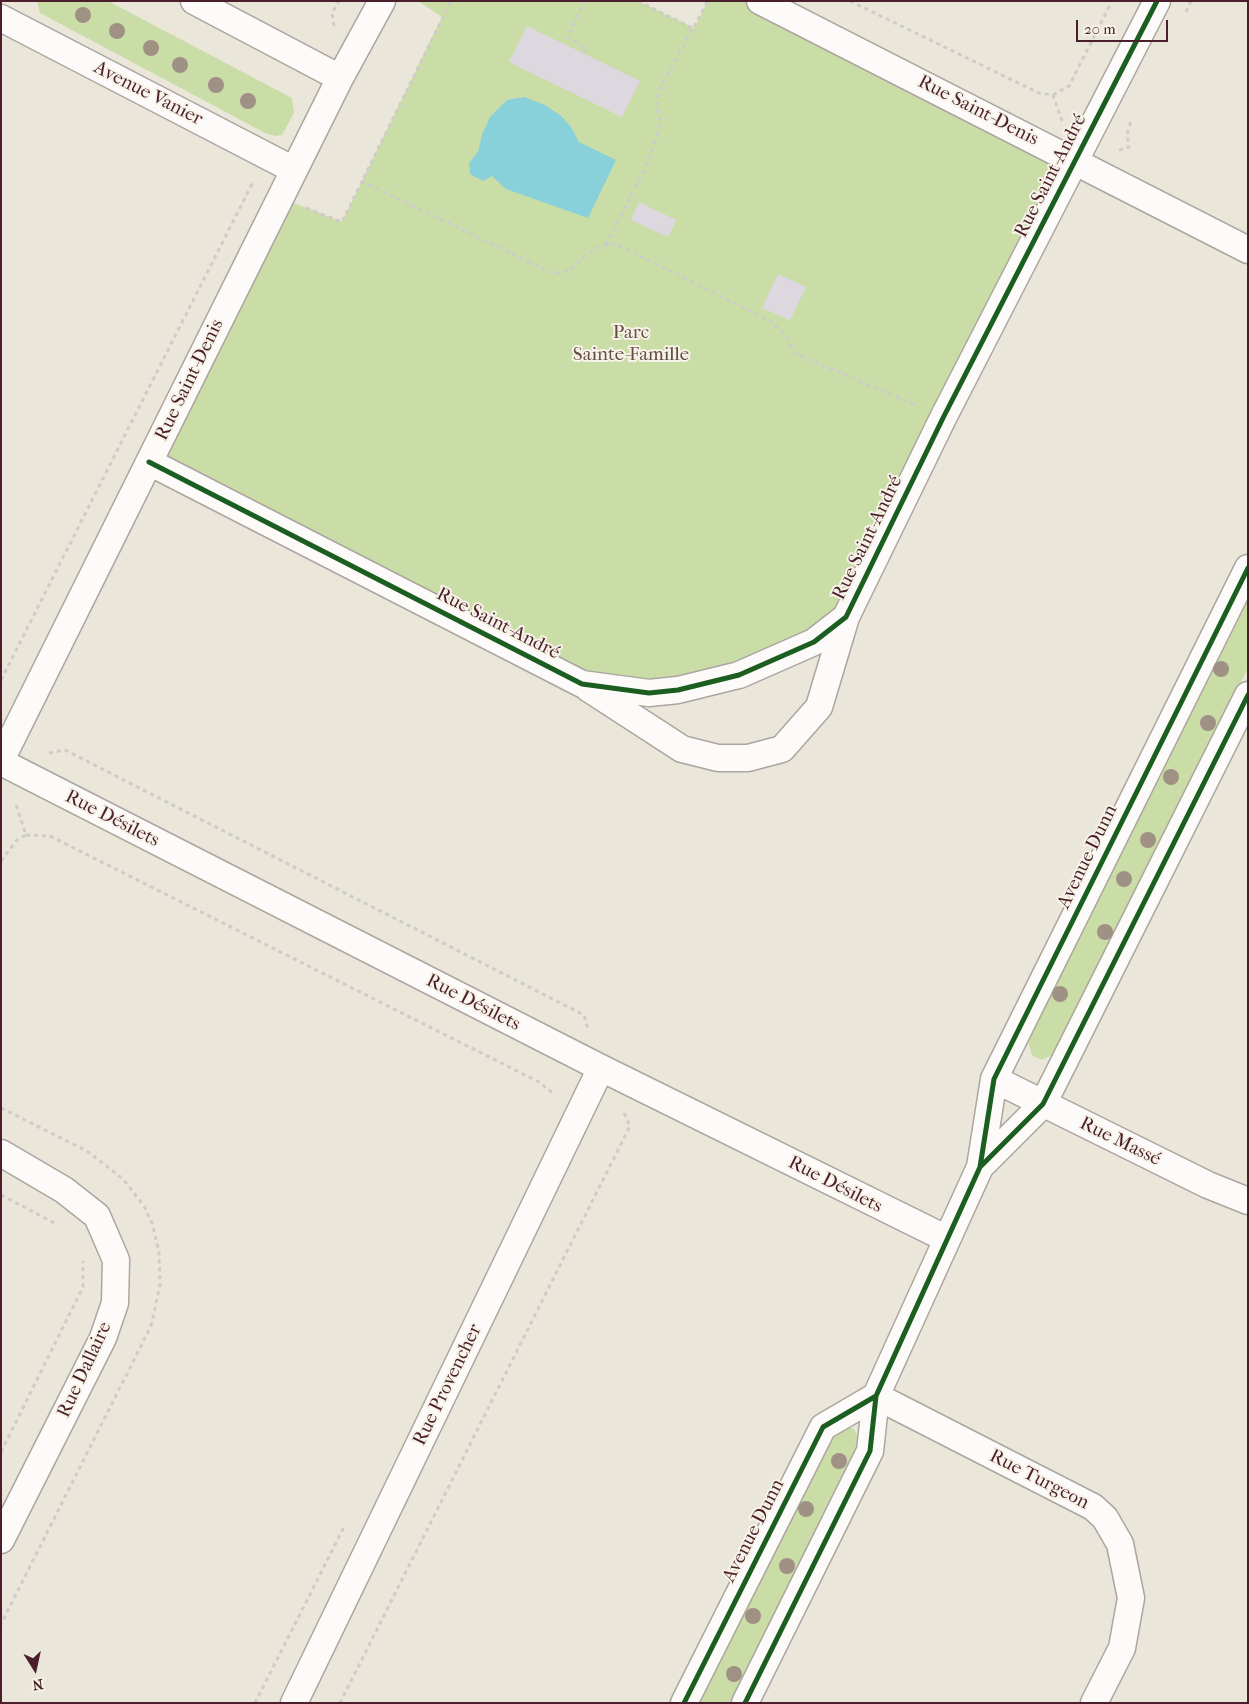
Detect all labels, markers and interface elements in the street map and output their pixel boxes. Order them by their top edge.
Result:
scale bar [1079,10,1172,42]
text: 20 m [1084,20,1116,38]
street label: Avenue Vanier [90,57,206,131]
street label: Rue Saint-Denis [914,71,1042,151]
street label: Rue Saint-André [1010,110,1092,242]
street label: Rue Saint-Denis [151,316,229,444]
park label: Parc Sainte-Famille [573,322,689,366]
street label: Rue Saint-André [828,472,908,604]
street label: Rue Saint-André [432,583,564,665]
street label: Rue Désilets [61,786,163,852]
street label: Avenue Dunn [1053,801,1123,913]
street label: Rue Désilets [422,970,524,1036]
street label: Rue Massé [1076,1113,1164,1171]
street label: Rue Désilets [784,1152,886,1218]
street label: Rue Dallaire [53,1318,117,1422]
street label: Rue Provencher [409,1321,487,1449]
street label: Rue Turgeon [985,1445,1093,1515]
street label: Avenue Dunn [718,1476,790,1586]
north arrow [10,1644,60,1694]
text: N [31,1675,44,1694]

